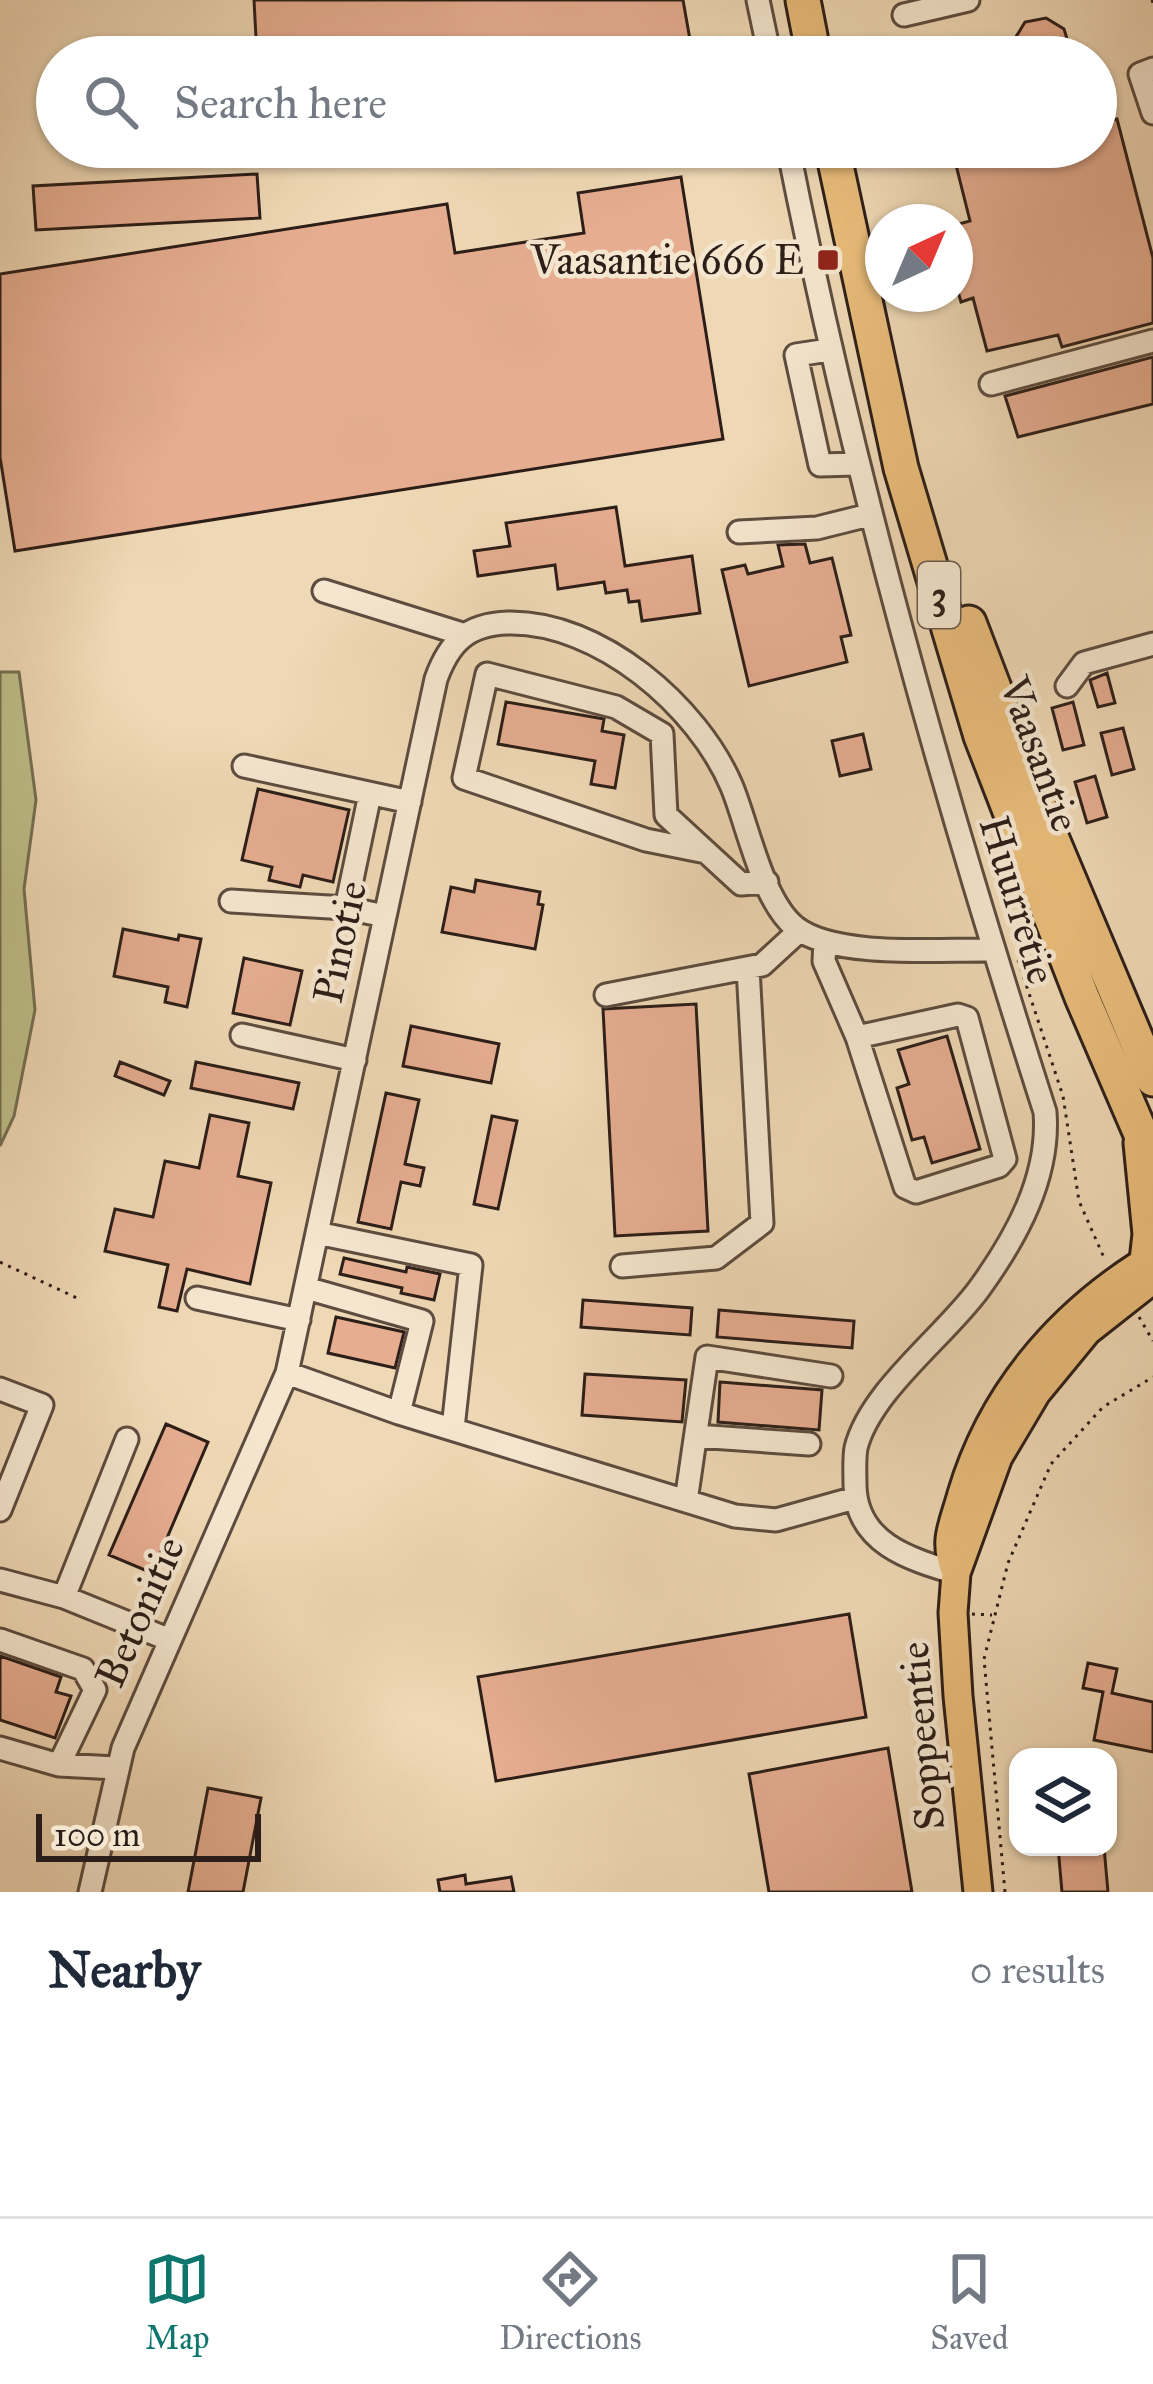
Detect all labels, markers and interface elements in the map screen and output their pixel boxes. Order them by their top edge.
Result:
search box [36,36,1117,168]
icon: search [78,69,144,135]
text: Search here [174,75,387,130]
north arrow [865,204,973,312]
place label: Vaasantie 666 E [529,234,804,286]
marker: Vaasantie 666 E [815,247,841,273]
road number: 3 [918,562,960,628]
street label: Vaasantie [988,669,1092,838]
street label: Huurretie [968,810,1068,990]
street label: Pinotie [302,876,378,1008]
street label: Betonitie [84,1529,196,1695]
street label: Soppeentie [888,1640,956,1832]
map controls [1009,1748,1117,1856]
button: layers [1009,1748,1117,1856]
scale bar [36,1808,261,1861]
text: 100 m [54,1815,140,1855]
text: Nearby [48,1939,200,2001]
text: 0 results [970,1946,1105,1994]
tab: Map [144,2246,210,2358]
tab: Directions [499,2246,641,2358]
tab: Saved [930,2246,1009,2358]

